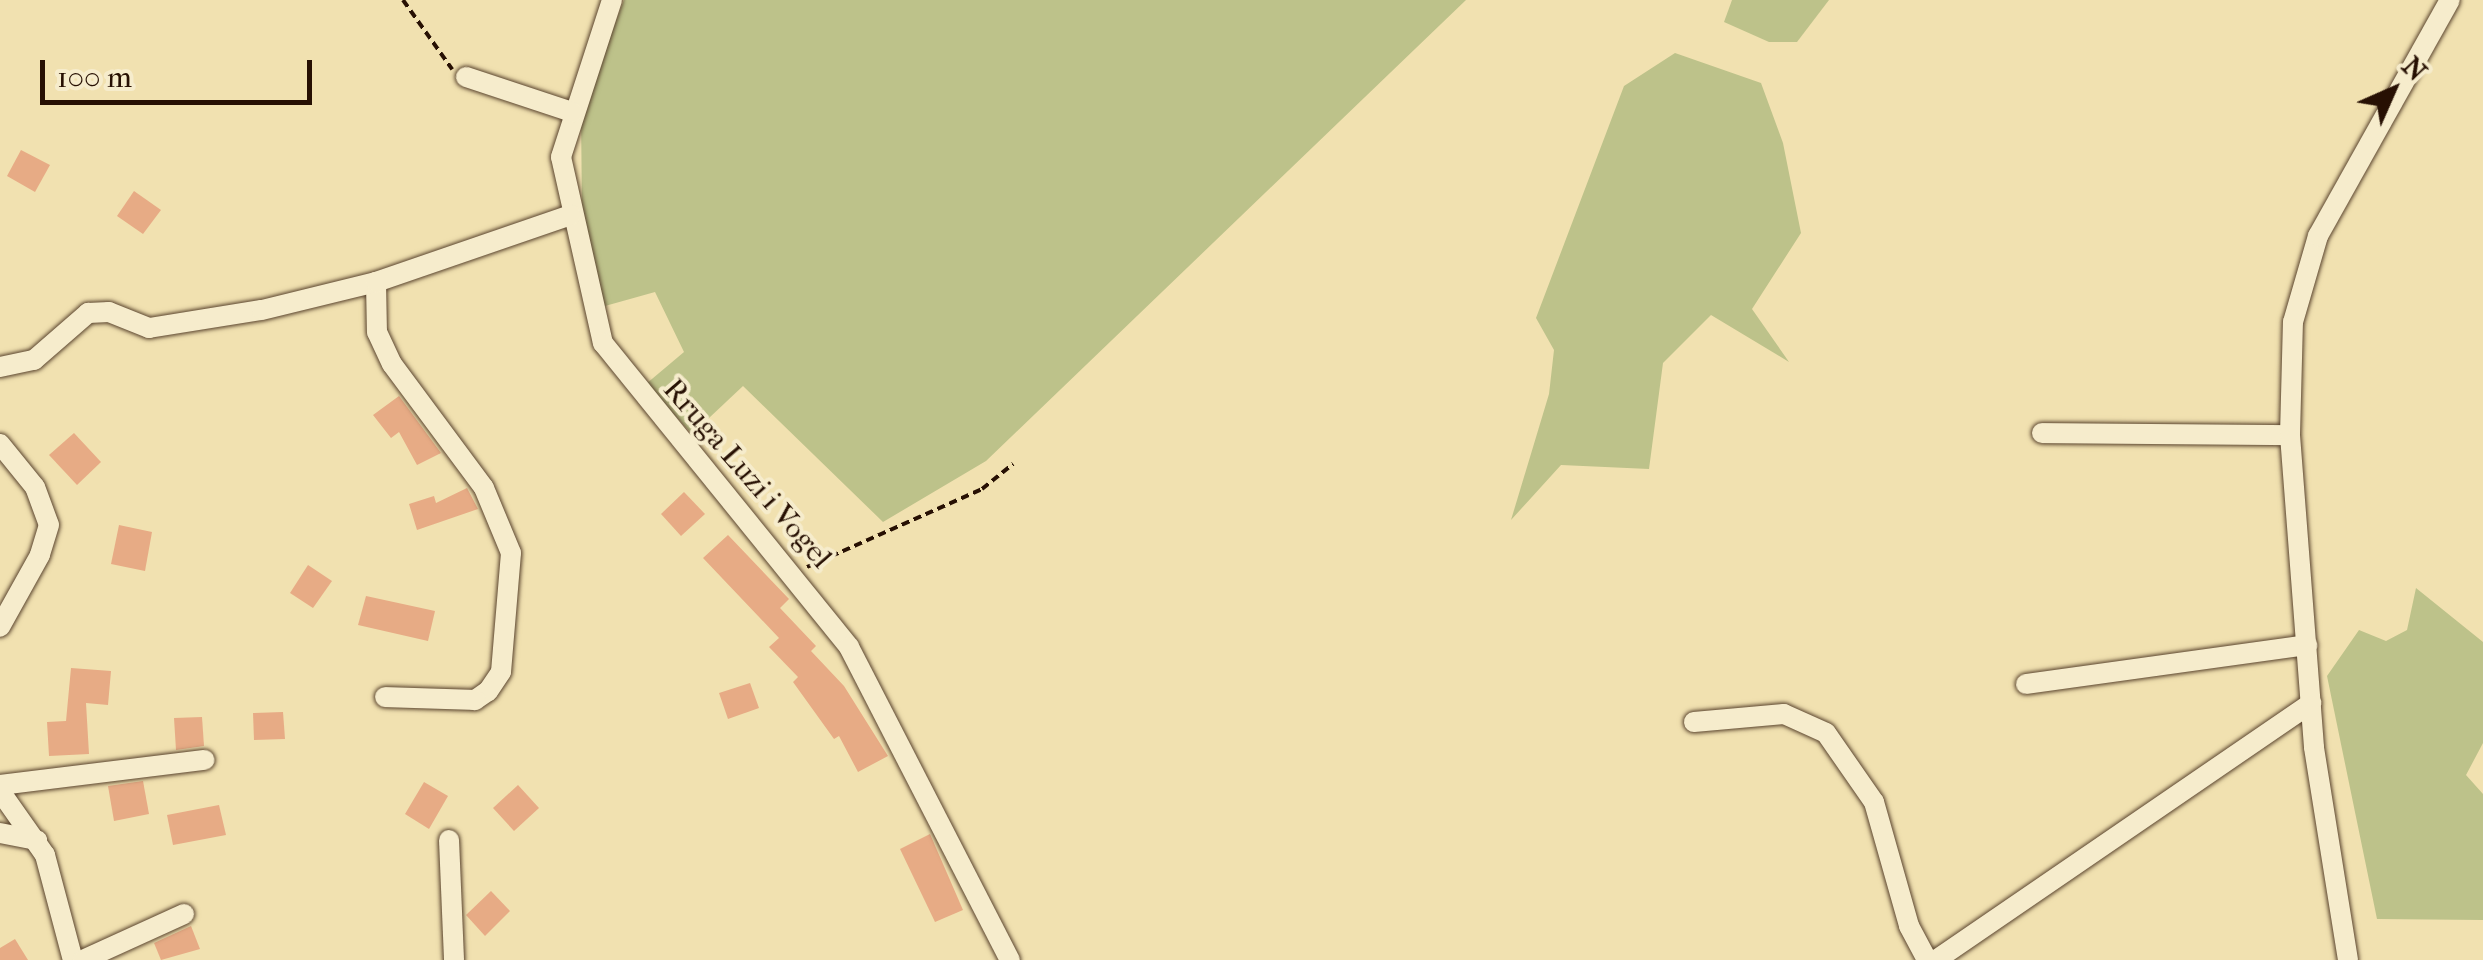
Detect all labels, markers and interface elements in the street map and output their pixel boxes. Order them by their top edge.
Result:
scale bar [45,40,318,102]
north arrow [2343,40,2443,140]
text: N [2395,49,2434,88]
text: 100 m [57,60,132,95]
street label: Rruga Luzi i Vogel [655,372,839,576]

